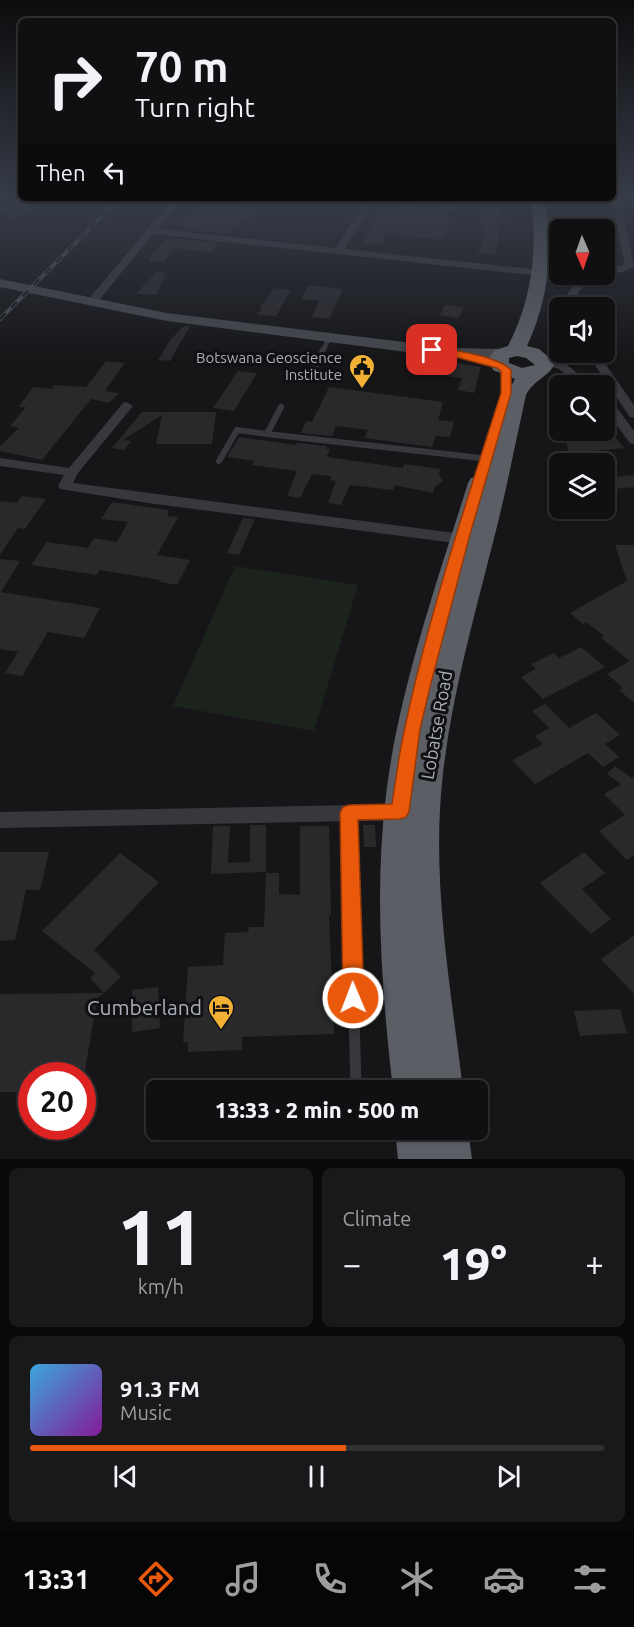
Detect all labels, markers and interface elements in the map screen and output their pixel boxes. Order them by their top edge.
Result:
icon: right [36,42,114,120]
text: 70 m [135,43,229,90]
text: Turn right [135,92,255,122]
icon: left [98,156,131,189]
text: Then [36,160,86,185]
north arrow [549,219,615,285]
map controls [549,219,615,519]
button: sound [549,297,615,363]
pin [406,324,457,375]
icon: arrive [415,333,448,366]
place label: Botswana Geoscience Institute [196,349,342,383]
public building icon: Botswana Geoscience Institute [347,352,377,390]
button: search [549,375,615,441]
button: layers [549,453,615,519]
street label: Lobatse Road [417,669,455,781]
position arrow [321,966,385,1030]
hotel icon: Cumberland [206,993,236,1031]
place label: Cumberland [87,995,202,1019]
speed limit sign: 20 [18,1062,96,1140]
text: 13:33 · 2 min · 500 m [215,1097,419,1122]
text: 11 [117,1192,205,1280]
text: Climate [343,1207,411,1230]
text: 19° [440,1238,507,1289]
text: − [343,1245,361,1282]
text: + [585,1245,604,1282]
text: km/h [138,1275,184,1298]
text: 91.3 FM [120,1376,200,1401]
text: Music [120,1401,172,1424]
icon: previous [109,1460,142,1493]
icon: pause [300,1460,333,1493]
icon: next [492,1460,525,1493]
icon: directions [135,1558,177,1600]
icon: music [222,1558,264,1600]
icon: phone [309,1558,351,1600]
icon: climate [396,1558,438,1600]
icon: car [483,1558,525,1600]
icon: filters [569,1558,611,1600]
text: 13:31 [22,1564,90,1594]

